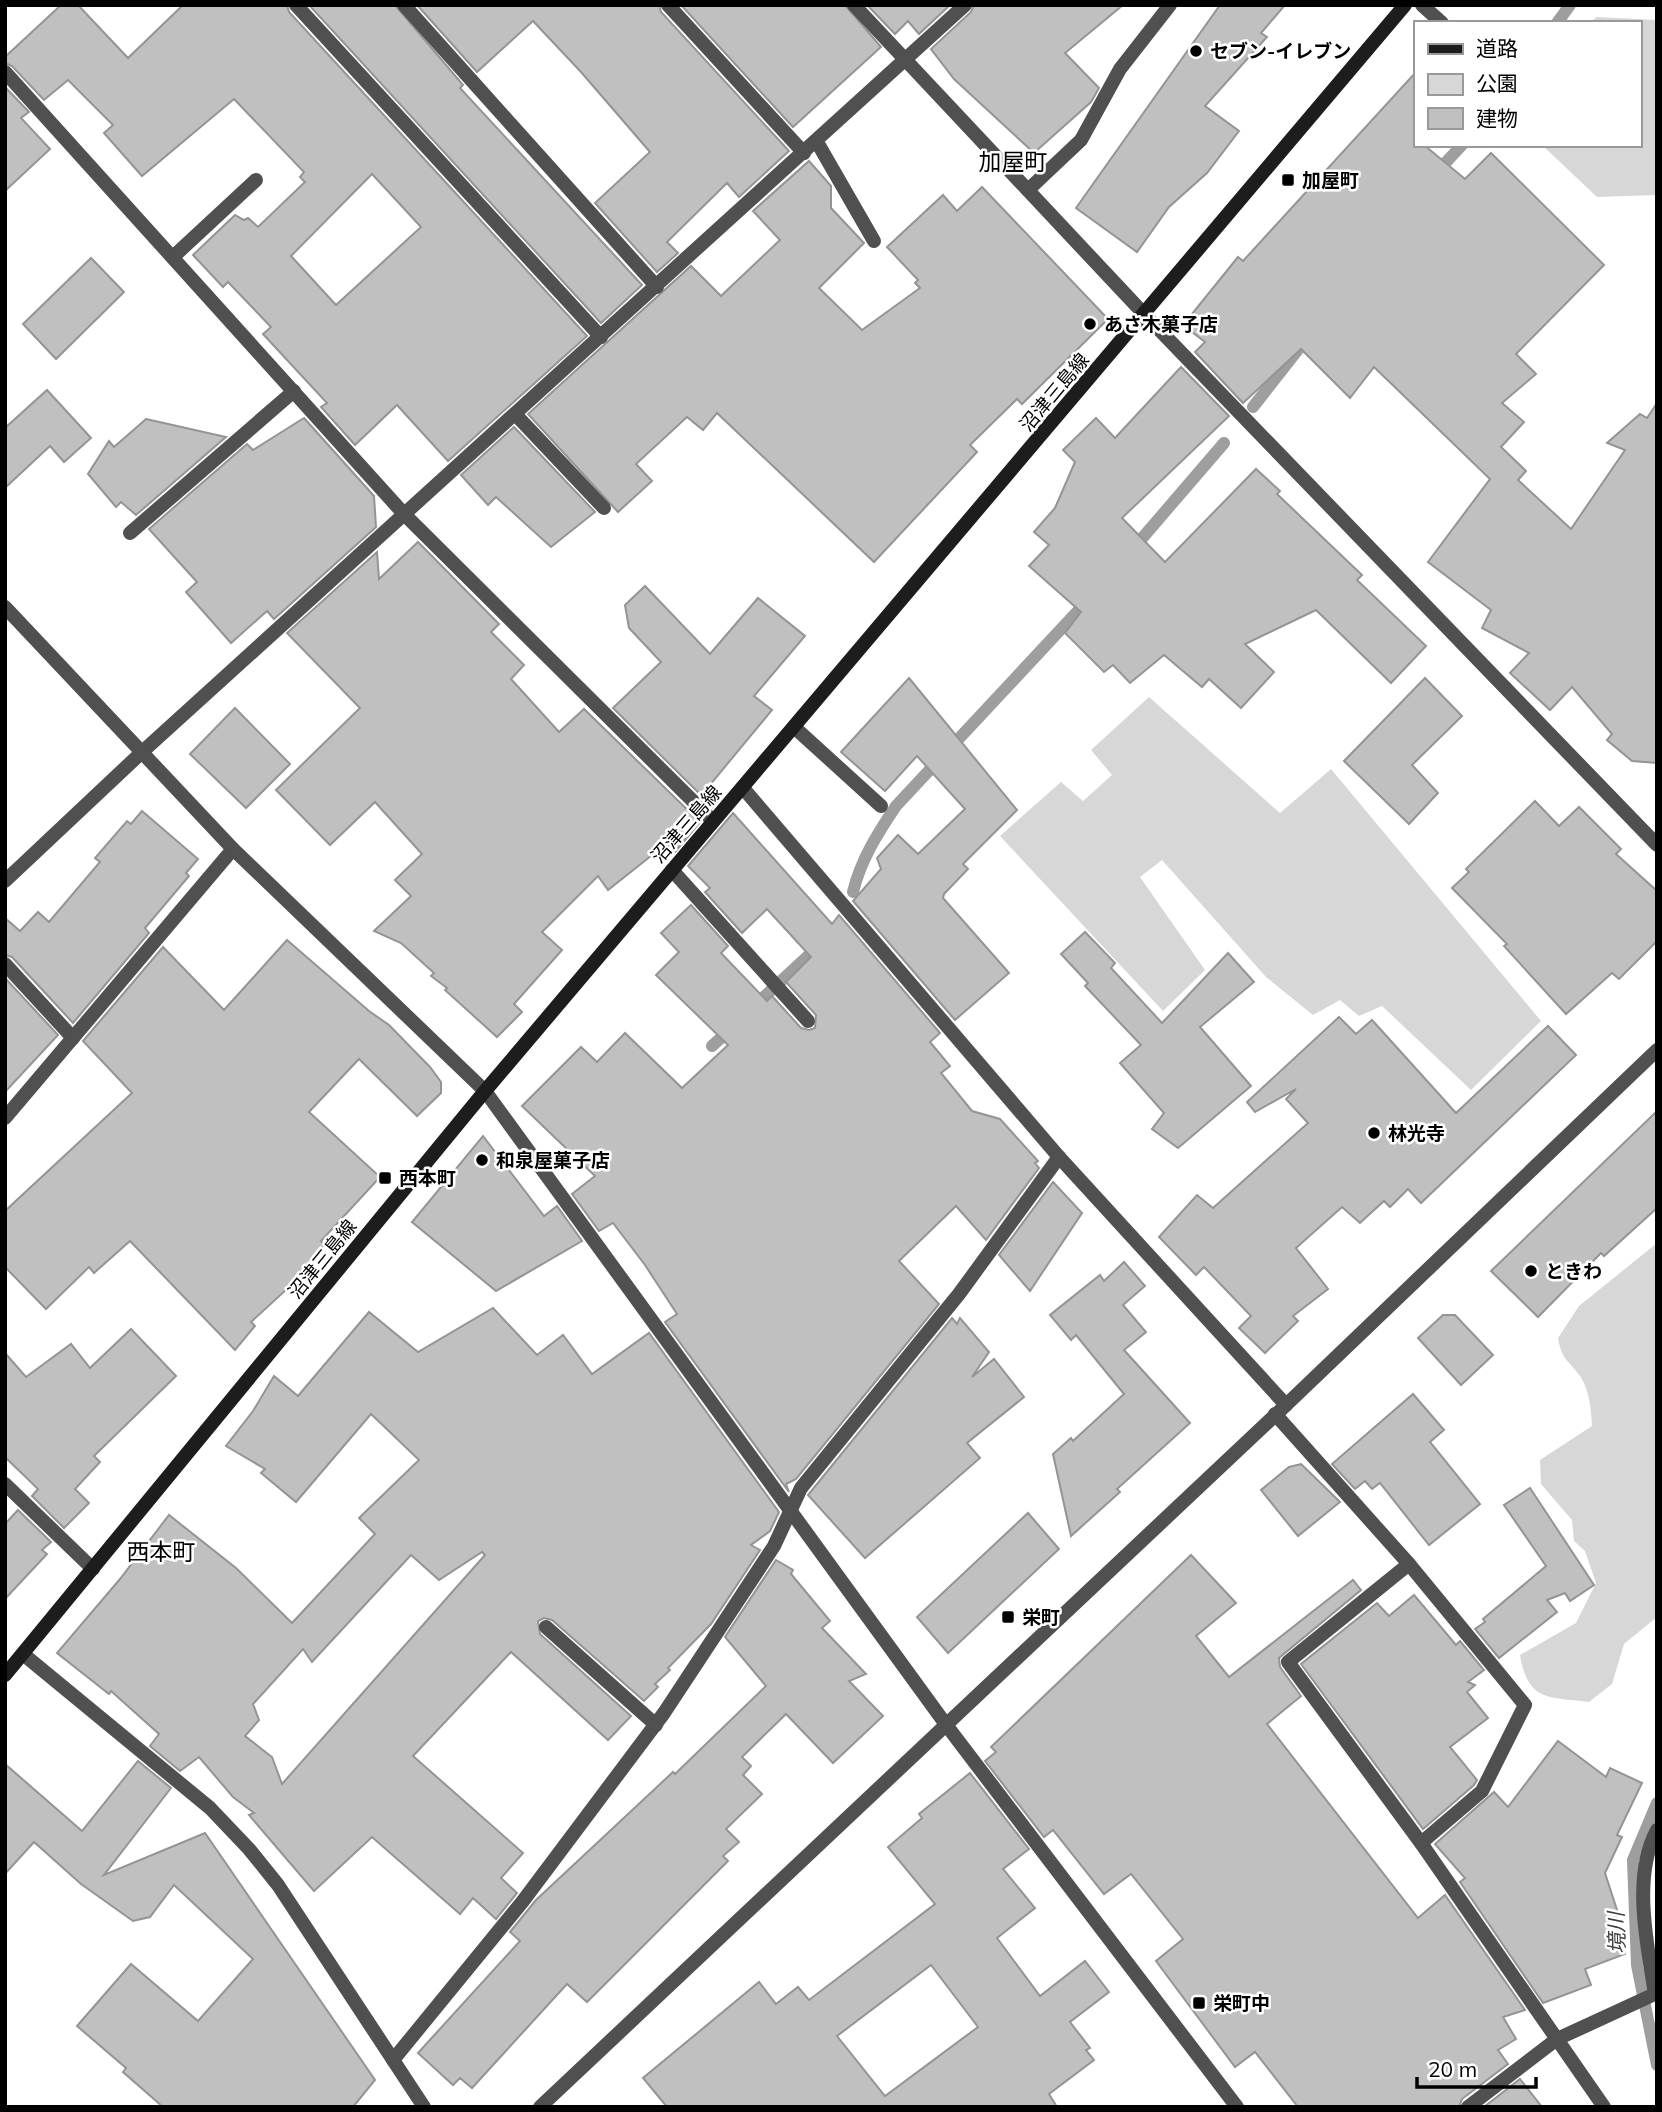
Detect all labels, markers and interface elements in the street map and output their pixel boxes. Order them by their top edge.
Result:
legend [1414,21,1641,147]
text: 道路 [1476,35,1518,61]
place label: セブン-イレブン [1210,39,1351,63]
marker: セブン-イレブン [1188,43,1204,59]
text: 公園 [1476,70,1518,96]
text: 建物 [1476,105,1518,131]
district label: 加屋町 [979,147,1048,176]
place label: 加屋町 [1302,168,1359,192]
marker: 加屋町 [1280,172,1296,188]
place label: あさ木菓子店 [1104,312,1218,336]
marker: あさ木菓子店 [1082,316,1098,332]
street label: 沼津三島線 [1014,348,1094,436]
street label: 沼津三島線 [646,780,726,868]
place label: 林光寺 [1388,1121,1445,1145]
marker: 林光寺 [1366,1125,1382,1141]
place label: 和泉屋菓子店 [496,1148,610,1172]
marker: 和泉屋菓子店 [474,1152,490,1168]
place label: 西本町 [399,1166,456,1190]
marker: 西本町 [377,1170,393,1186]
street label: 沼津三島線 [283,1215,361,1303]
place label: ときわ [1545,1259,1602,1283]
marker: ときわ [1523,1263,1539,1279]
district label: 西本町 [127,1537,196,1566]
place label: 栄町 [1022,1605,1060,1629]
marker: 栄町 [1000,1609,1016,1625]
water label: 境川 [1602,1910,1630,1954]
place label: 栄町中 [1213,1991,1270,2015]
marker: 栄町中 [1191,1995,1207,2011]
scale bar [1417,2046,1536,2090]
text: 20 m [1428,2056,1477,2082]

